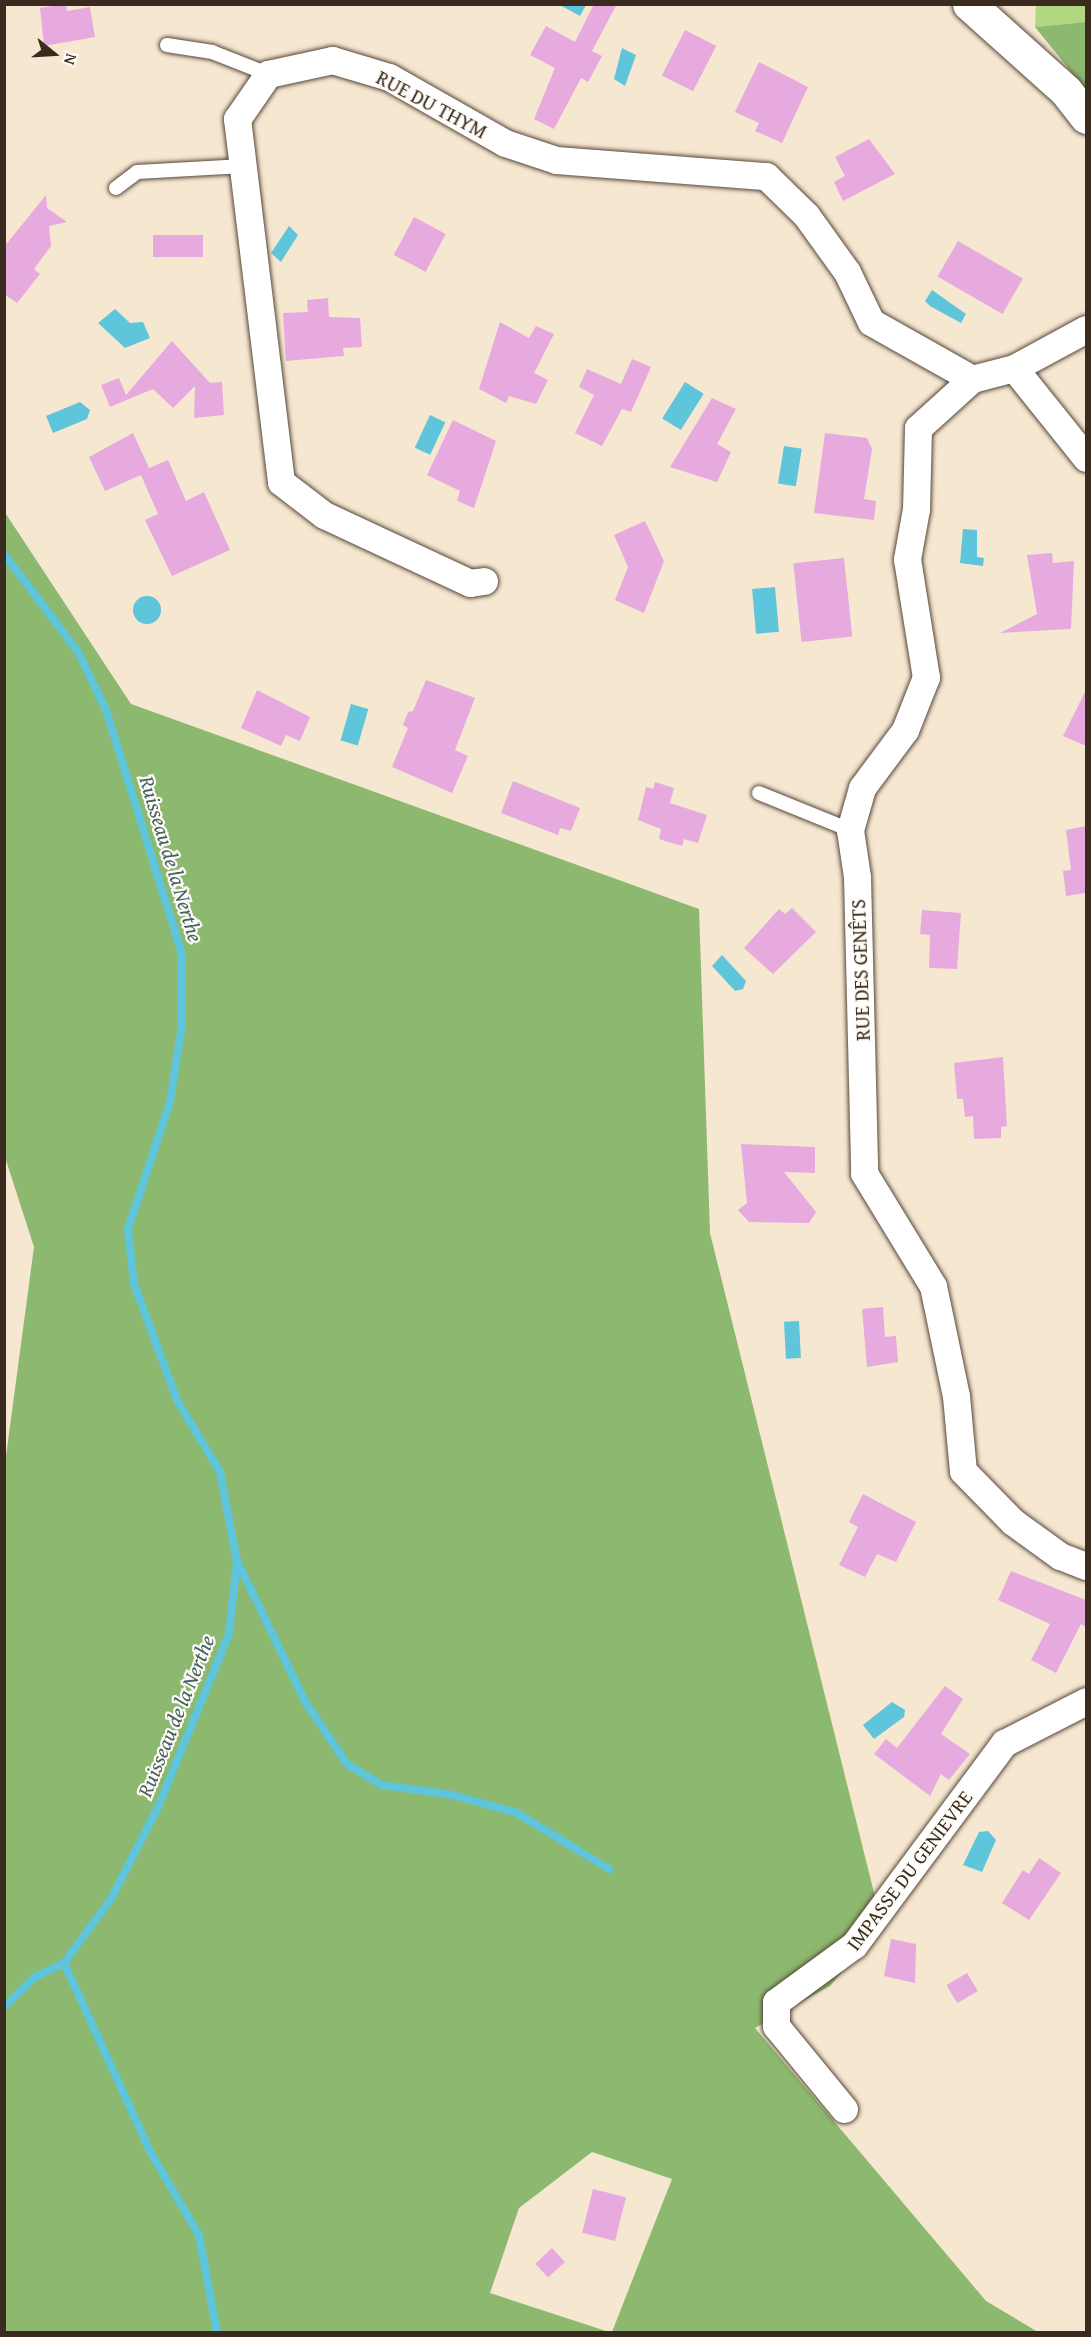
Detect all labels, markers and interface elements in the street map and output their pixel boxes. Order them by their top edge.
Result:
north arrow [24,24,84,84]
text: N [58,51,84,68]
street label: RUE DU THYM [373,65,491,143]
water label: Ruisseau de la Nerthe [134,773,208,945]
street label: RUE DES GENÊTS [846,899,874,1041]
water label: Ruisseau de la Nerthe [132,1631,220,1801]
street label: IMPASSE DU GENIEVRE [841,1785,977,1955]

